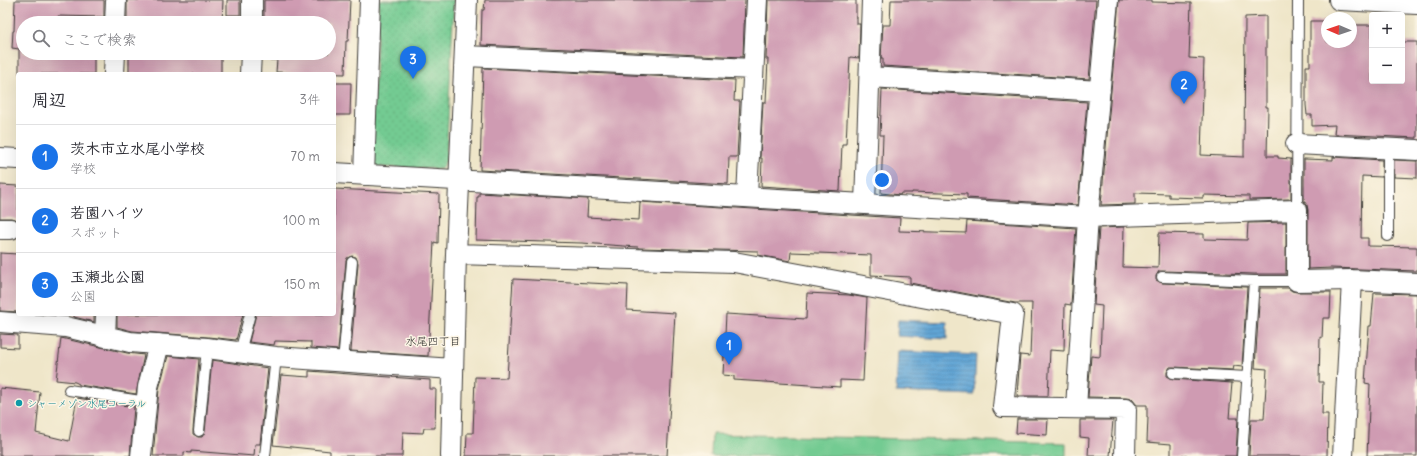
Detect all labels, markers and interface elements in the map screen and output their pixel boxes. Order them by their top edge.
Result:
north arrow [1321,12,1357,48]
map controls [1369,12,1405,84]
button: + [1369,12,1405,48]
search box [16,16,336,60]
icon: search [30,27,52,49]
text: ここで検索 [62,30,137,49]
pin: 3 [400,46,426,79]
button: − [1369,48,1405,84]
pin: 2 [1171,71,1197,104]
text: 周辺 [32,89,66,111]
text: 3件 [300,91,320,108]
text: 茨木市立水尾小学校 [70,139,205,158]
text: 1 [42,148,48,165]
text: 70 m [291,148,320,165]
text: 学校 [70,160,96,177]
your location [872,170,892,190]
text: 若園ハイツ [70,203,145,222]
text: 2 [41,212,49,229]
text: 100 m [283,212,320,229]
text: スポット [70,224,122,241]
text: 玉瀬北公園 [70,267,145,286]
text: 3 [41,276,49,293]
text: 150 m [284,276,320,293]
text: 公園 [70,288,96,305]
pin: 1 [716,332,742,365]
district label: 水尾四丁目 [406,334,461,348]
place label: シャーメゾン水尾コーラル [27,397,147,410]
marker: シャーメゾン水尾コーラル [14,398,24,408]

